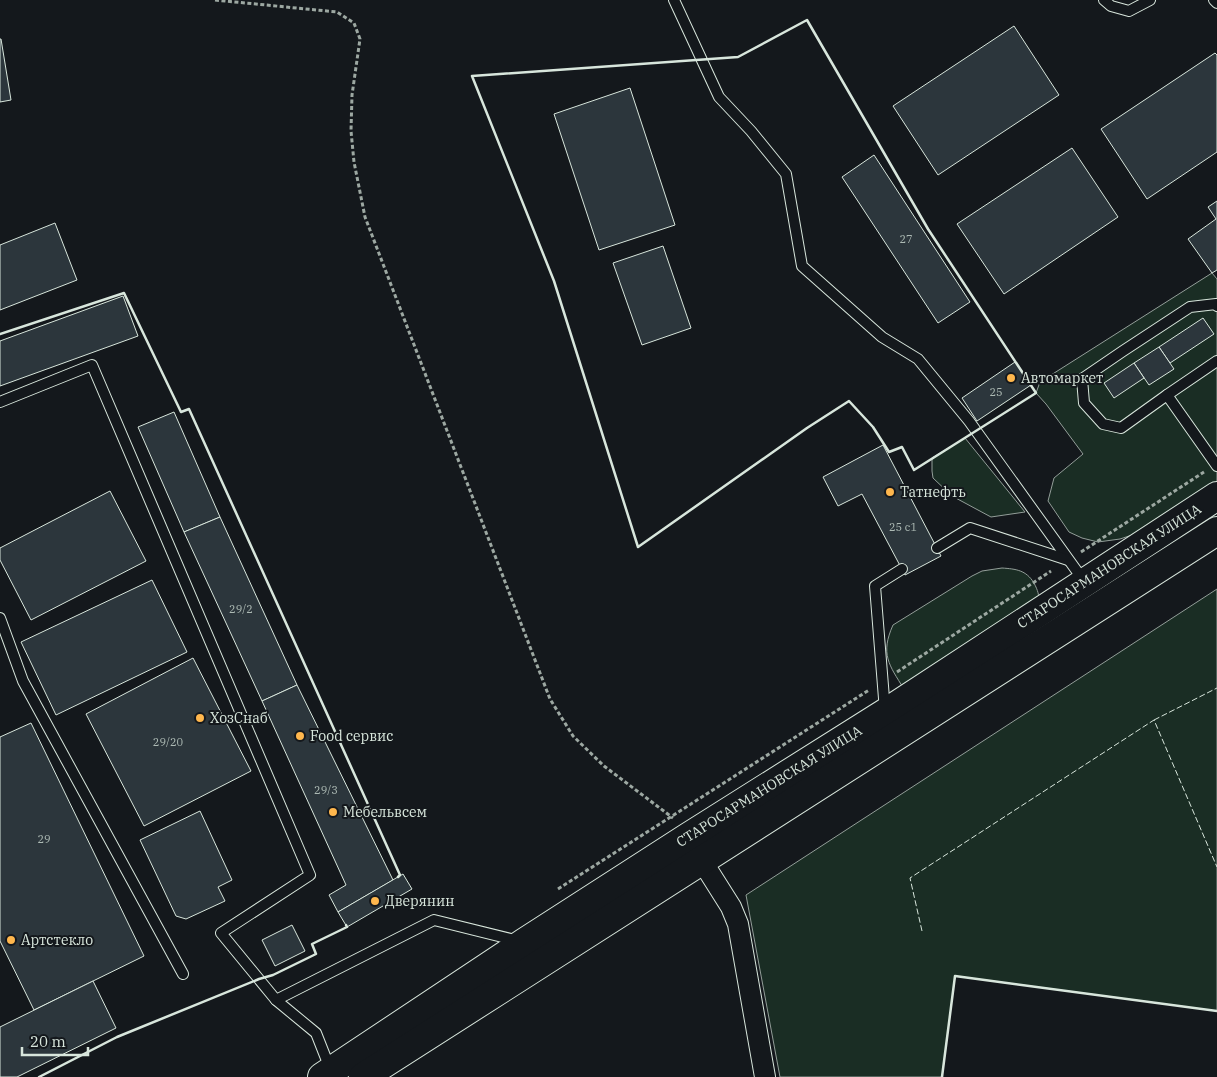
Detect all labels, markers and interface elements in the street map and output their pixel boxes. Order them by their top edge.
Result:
house number: 27 [899,232,913,246]
place label: Автомаркет [1021,369,1103,387]
marker: Автомаркет [1005,372,1017,384]
house number: 25 [989,385,1003,399]
place label: Татнефть [900,483,966,501]
marker: Татнефть [884,486,896,498]
street label: СТАРОСАРМАНОВСКАЯ УЛИЦА [1014,499,1205,632]
house number: 25 с1 [889,520,917,534]
house number: 29/2 [229,602,253,616]
place label: ХозCнаб [210,709,268,727]
marker: ХозCнаб [194,712,206,724]
street label: СТАРОСАРМАНОВСКАЯ УЛИЦА [673,721,866,851]
place label: Food сервис [310,727,394,745]
marker: Food сервис [294,730,306,742]
house number: 29/20 [153,735,184,749]
house number: 29/3 [314,783,338,797]
place label: Мебельвсем [343,803,427,821]
marker: Мебельвсем [327,806,339,818]
house number: 29 [37,832,51,846]
place label: Дверянин [385,892,454,910]
marker: Дверянин [369,895,381,907]
place label: Артстекло [21,931,93,949]
marker: Артстекло [5,934,17,946]
scale bar [22,1024,89,1056]
text: 20 m [30,1032,66,1051]

